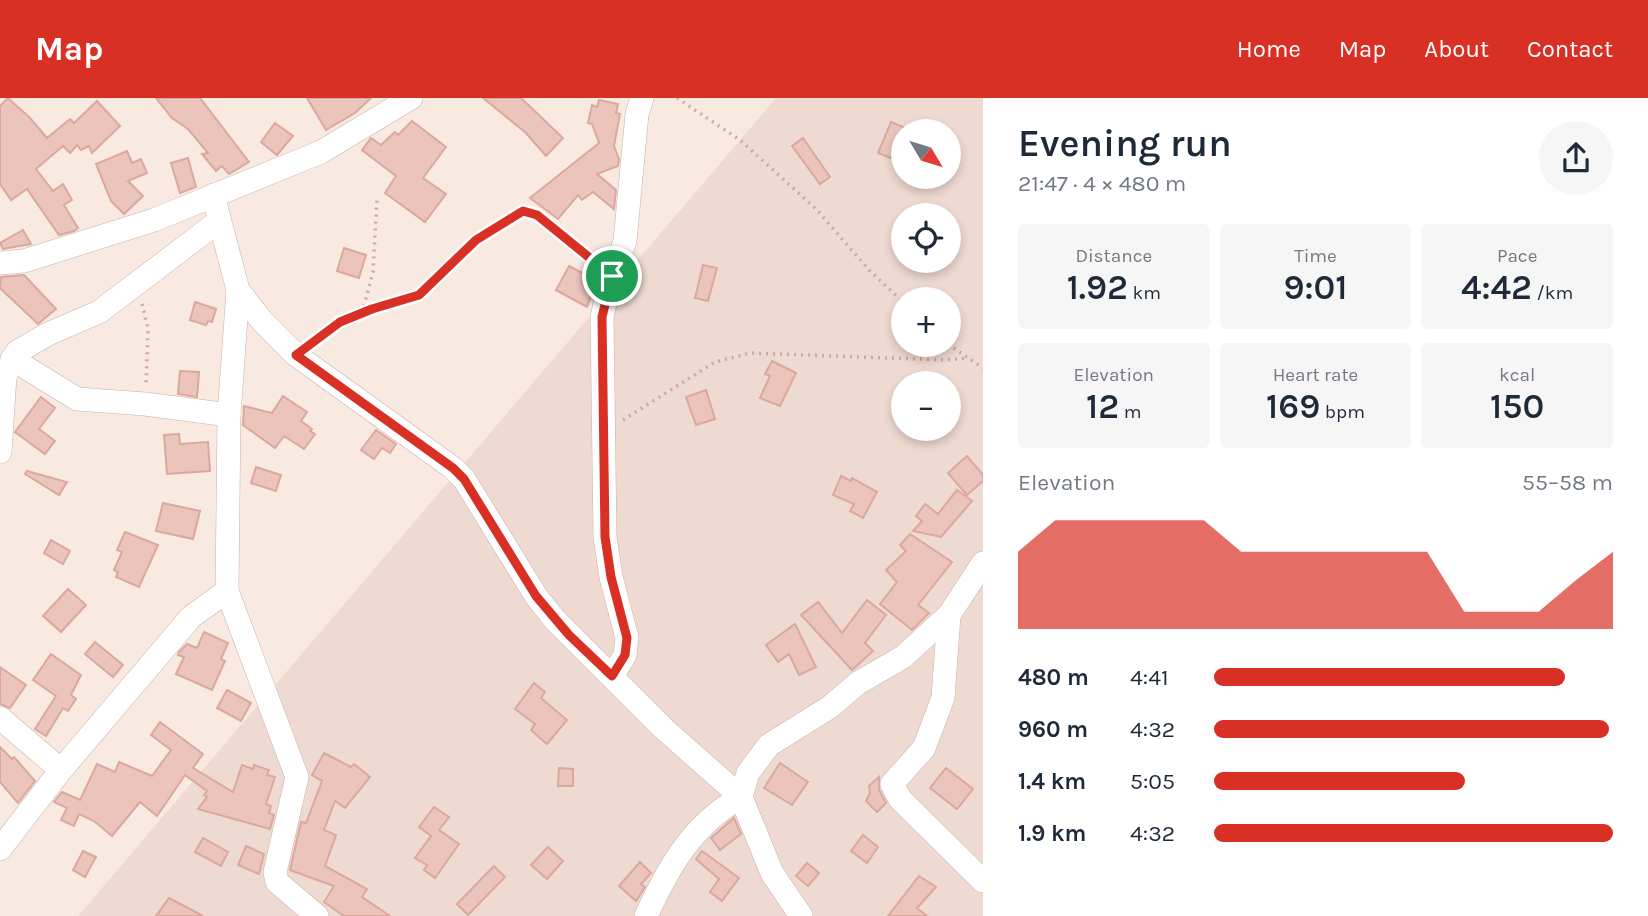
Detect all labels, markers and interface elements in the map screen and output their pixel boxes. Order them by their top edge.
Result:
text: Map [35,30,103,68]
text: Home [1237,35,1301,63]
text: Map [1339,35,1386,63]
text: About [1424,35,1489,63]
text: Contact [1527,35,1613,63]
north arrow [891,119,961,189]
map controls [891,119,961,441]
text: Evening run [1018,121,1232,166]
button: share [1539,121,1613,195]
text: 21:47 · 4 × 480 m [1018,170,1186,197]
button: locate [891,203,961,273]
text: Distance [1075,245,1152,267]
text: Time [1294,245,1337,267]
text: Pace [1497,245,1537,267]
pin [582,246,642,306]
icon: arrive [593,257,631,295]
text: 1.92 [1067,267,1128,308]
text: 9:01 [1283,267,1348,308]
text: 4:42 [1461,267,1532,308]
text: km [1128,282,1161,304]
text: /km [1532,282,1573,304]
button: + [891,287,961,357]
text: Elevation [1074,364,1154,386]
text: Heart rate [1273,364,1358,386]
text: kcal [1499,364,1535,386]
button: − [891,371,961,441]
text: 12 [1086,386,1119,427]
text: 169 [1266,386,1320,427]
text: 150 [1490,386,1544,427]
text: m [1119,401,1142,423]
text: bpm [1320,401,1365,423]
text: Elevation [1018,469,1115,496]
text: 55–58 m [1522,469,1613,496]
text: 480 m [1018,664,1089,691]
text: 4:41 [1130,664,1169,691]
text: 960 m [1018,716,1088,743]
text: 4:32 [1130,716,1175,743]
text: 1.4 km [1018,768,1086,795]
text: 5:05 [1130,768,1175,795]
text: 1.9 km [1018,820,1086,847]
text: 4:32 [1130,820,1175,847]

